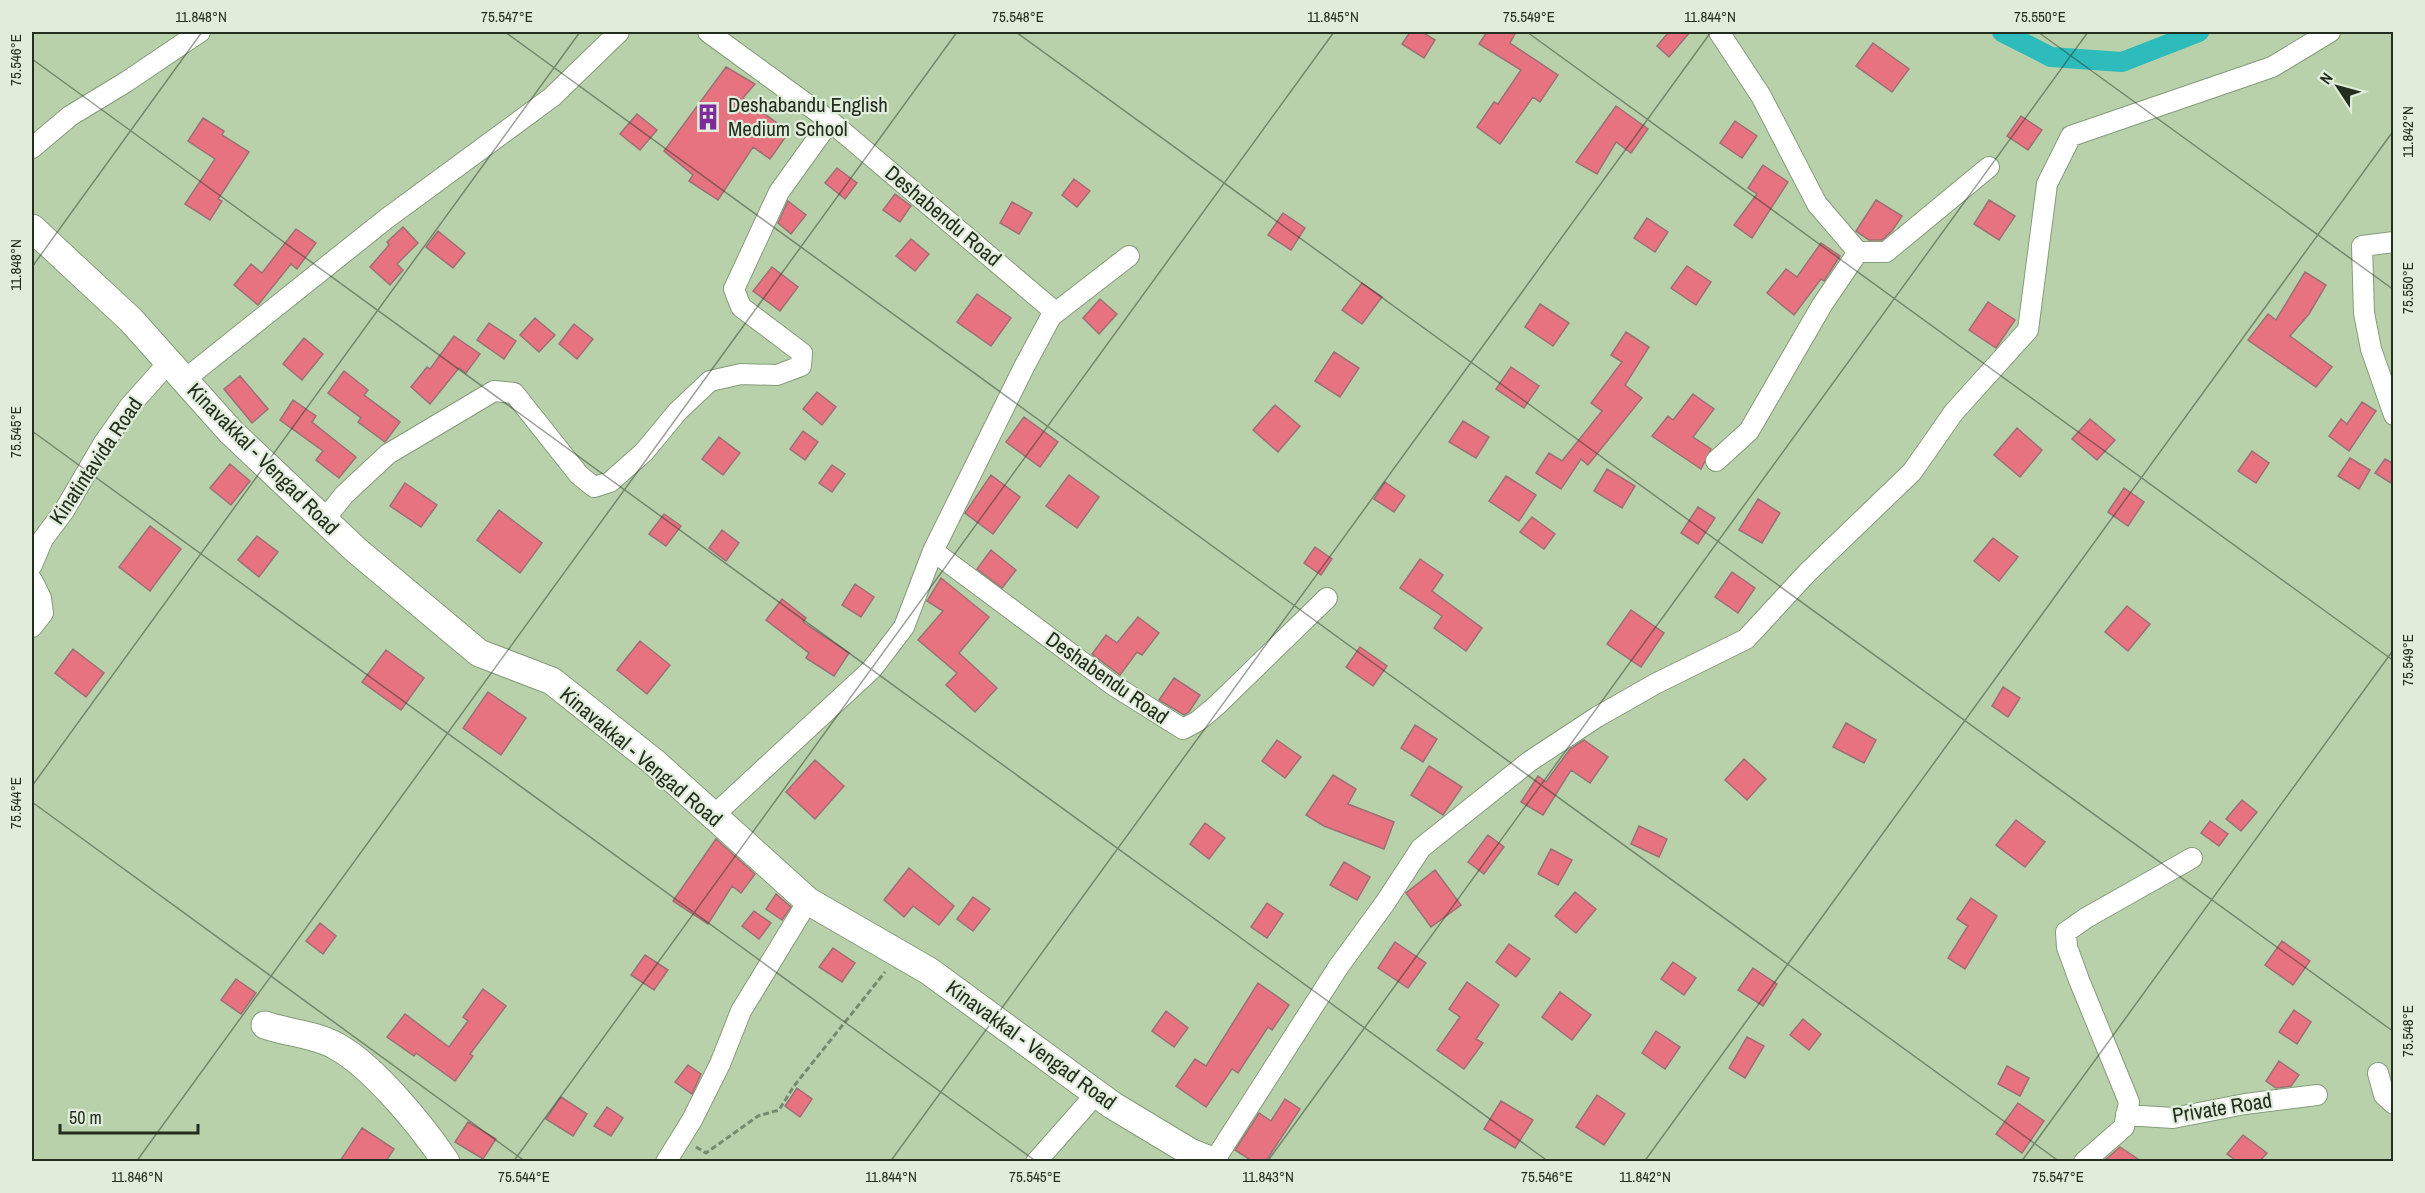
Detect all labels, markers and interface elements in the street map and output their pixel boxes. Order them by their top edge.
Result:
text: 11.848°N [175,6,227,27]
text: 75.547°E [481,6,533,27]
text: 75.548°E [992,6,1044,27]
text: 11.845°N [1307,6,1359,27]
text: 75.549°E [1503,6,1555,27]
text: 11.844°N [1684,6,1736,27]
text: 75.550°E [2014,6,2066,27]
text: 75.546°E [5,34,26,86]
north arrow [2308,57,2368,117]
text: N [2314,68,2338,88]
place label: Deshabandu English Medium School [728,90,888,143]
building icon: Deshabandu English Medium School [693,102,723,132]
text: 11.842°N [2397,106,2418,158]
street label: Deshabendu Road [879,158,1008,273]
text: 11.848°N [5,239,26,291]
text: 75.550°E [2397,262,2418,314]
street label: Kinavakkal - Vengad Road [181,376,346,541]
street label: Kinatintavida Road [42,391,149,530]
text: 75.545°E [5,406,26,458]
street label: Deshabendu Road [1040,625,1174,731]
text: 75.549°E [2397,634,2418,686]
street label: Kinavakkal - Vengad Road [554,680,729,833]
text: 75.544°E [5,777,26,829]
street label: Kinavakkal - Vengad Road [940,973,1122,1116]
text: 75.548°E [2397,1005,2418,1057]
street label: Private Road [2170,1085,2274,1130]
scale bar [60,1097,198,1135]
text: 50 m [69,1105,102,1130]
text: 11.846°N [111,1166,163,1187]
text: 75.544°E [498,1166,550,1187]
text: 11.844°N [865,1166,917,1187]
text: 75.545°E [1009,1166,1061,1187]
text: 11.843°N [1242,1166,1294,1187]
text: 75.546°E [1521,1166,1573,1187]
text: 11.842°N [1619,1166,1671,1187]
text: 75.547°E [2032,1166,2084,1187]

